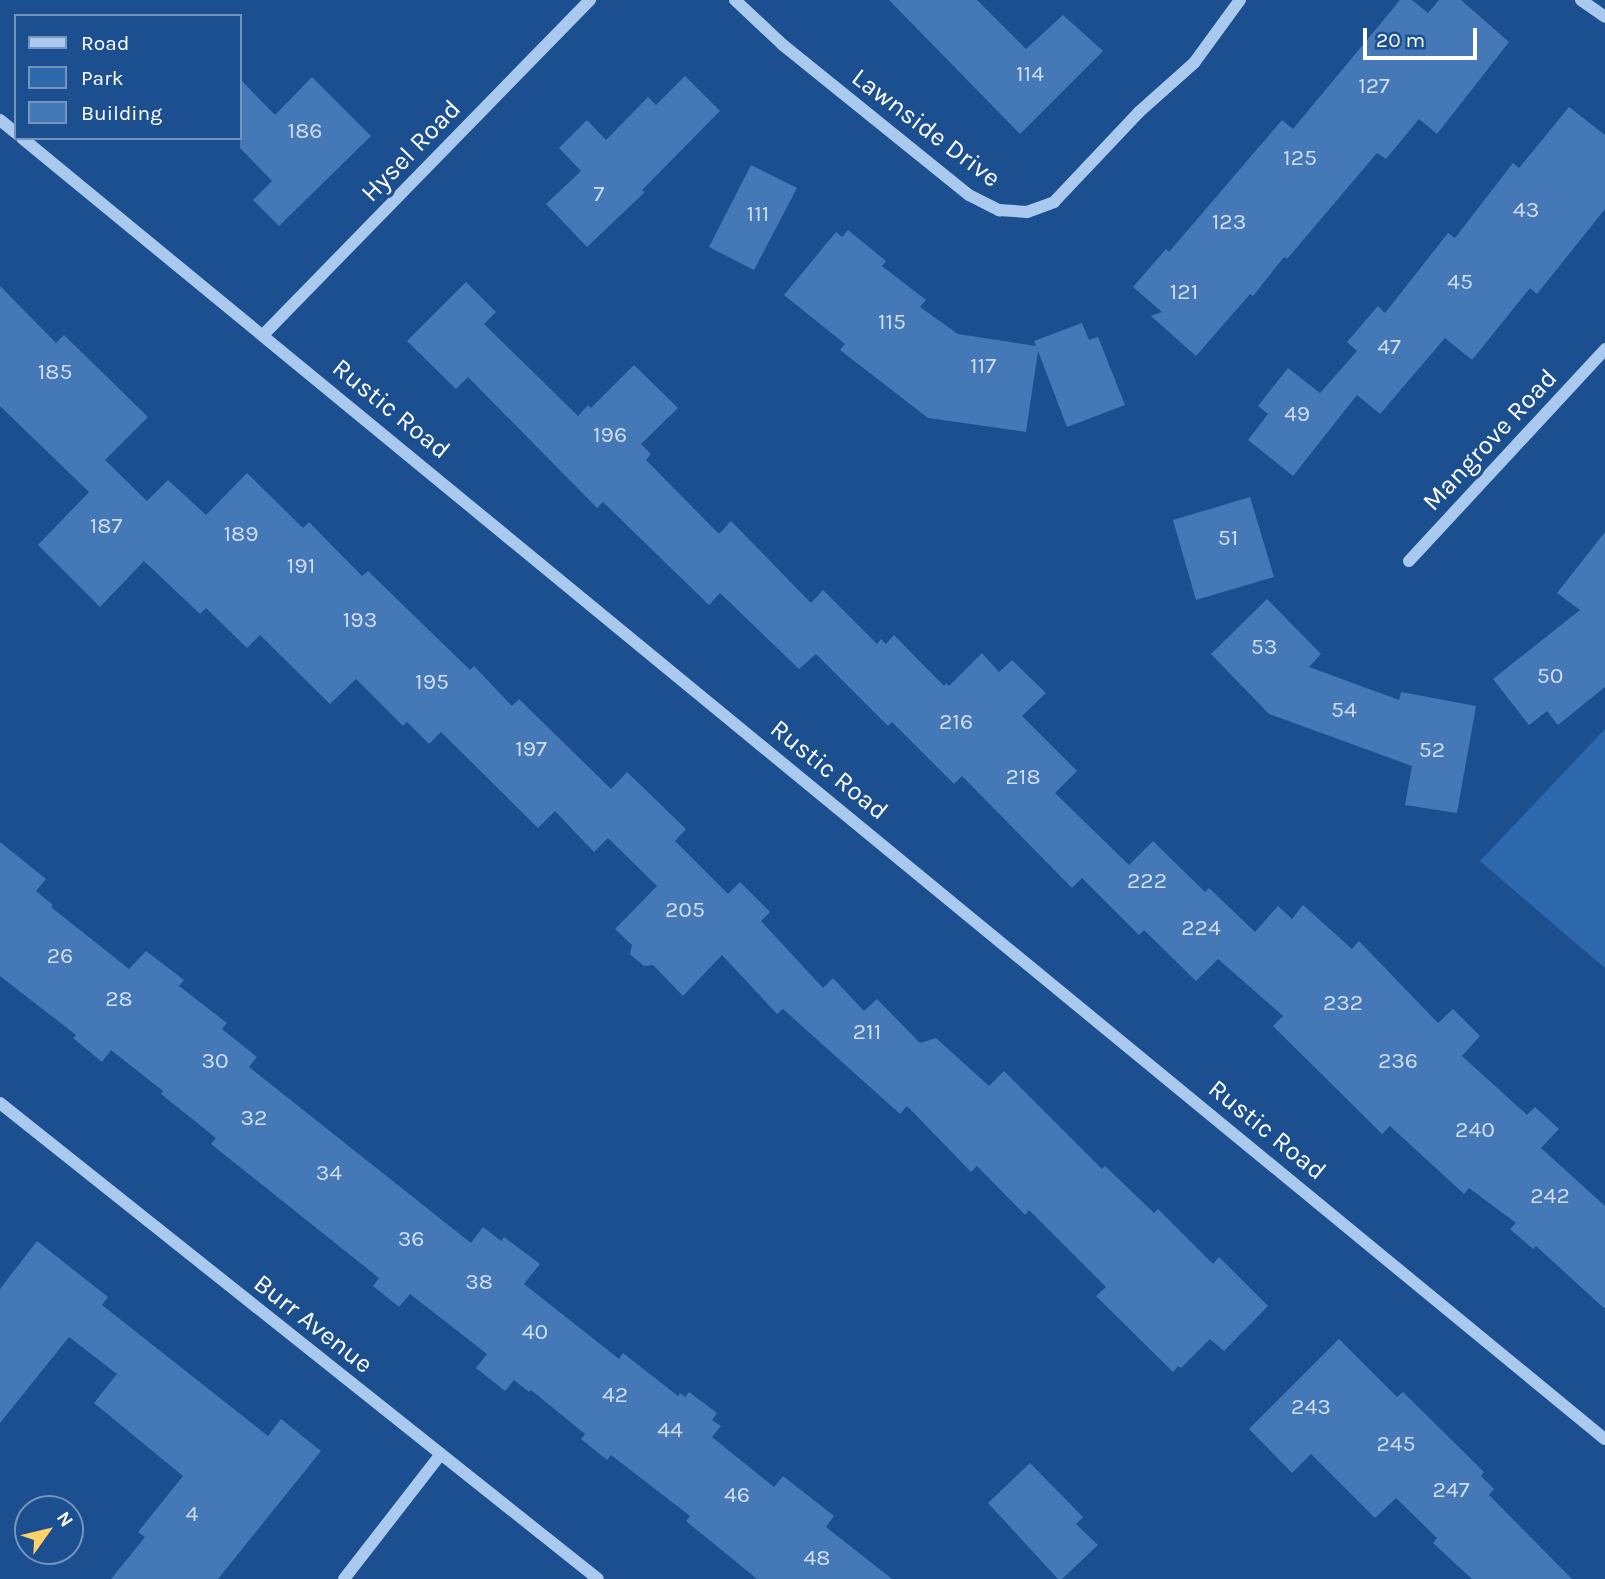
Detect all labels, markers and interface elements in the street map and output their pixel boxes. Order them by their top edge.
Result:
legend [14,14,242,140]
scale bar [1367,14,1481,58]
text: 20 m [1376,28,1425,52]
text: Road [81,31,129,55]
house number: 114 [1016,60,1044,88]
street label: Lawnside Drive [846,62,1006,194]
text: Park [81,66,124,90]
house number: 127 [1358,72,1390,100]
street label: Hysel Road [355,93,467,209]
text: Building [81,101,162,125]
house number: 186 [288,117,322,145]
house number: 125 [1283,144,1317,172]
house number: 7 [594,180,604,208]
house number: 43 [1513,196,1539,224]
house number: 111 [747,200,769,228]
house number: 123 [1212,208,1246,236]
house number: 45 [1447,268,1473,296]
house number: 121 [1170,278,1198,306]
house number: 115 [878,308,906,336]
house number: 47 [1377,333,1401,361]
street label: Rustic Road [326,352,456,466]
house number: 117 [970,352,996,380]
house number: 185 [38,358,72,386]
street label: Mangrove Road [1416,363,1564,517]
house number: 49 [1284,400,1310,428]
house number: 196 [593,421,627,449]
house number: 187 [90,512,122,540]
house number: 189 [223,520,259,548]
house number: 51 [1218,524,1238,552]
house number: 191 [287,552,315,580]
house number: 193 [343,606,377,634]
house number: 53 [1251,633,1277,661]
house number: 50 [1537,662,1563,690]
house number: 195 [415,668,449,696]
house number: 54 [1331,696,1357,724]
house number: 216 [939,708,973,736]
street label: Rustic Road [764,713,894,827]
house number: 197 [515,735,547,763]
house number: 52 [1419,736,1445,764]
house number: 218 [1005,763,1041,791]
house number: 222 [1127,867,1167,895]
house number: 205 [665,896,705,924]
house number: 224 [1181,914,1221,942]
house number: 26 [47,942,73,970]
house number: 28 [105,985,133,1013]
house number: 232 [1323,989,1363,1017]
house number: 211 [853,1018,881,1046]
house number: 30 [201,1047,229,1075]
house number: 236 [1378,1047,1418,1075]
street label: Rustic Road [1202,1073,1332,1187]
house number: 32 [241,1104,267,1132]
house number: 240 [1455,1116,1495,1144]
house number: 34 [316,1159,342,1187]
house number: 242 [1530,1182,1570,1210]
house number: 36 [398,1225,424,1253]
street label: Burr Avenue [247,1268,379,1380]
house number: 38 [465,1268,493,1296]
house number: 40 [522,1318,548,1346]
house number: 42 [602,1381,628,1409]
house number: 243 [1291,1393,1331,1421]
house number: 44 [657,1416,683,1444]
house number: 245 [1376,1430,1416,1458]
house number: 247 [1433,1476,1469,1504]
house number: 46 [724,1481,750,1509]
north arrow [14,1495,84,1565]
house number: 4 [186,1500,198,1528]
text: N [52,1508,78,1531]
house number: 48 [804,1544,830,1572]

